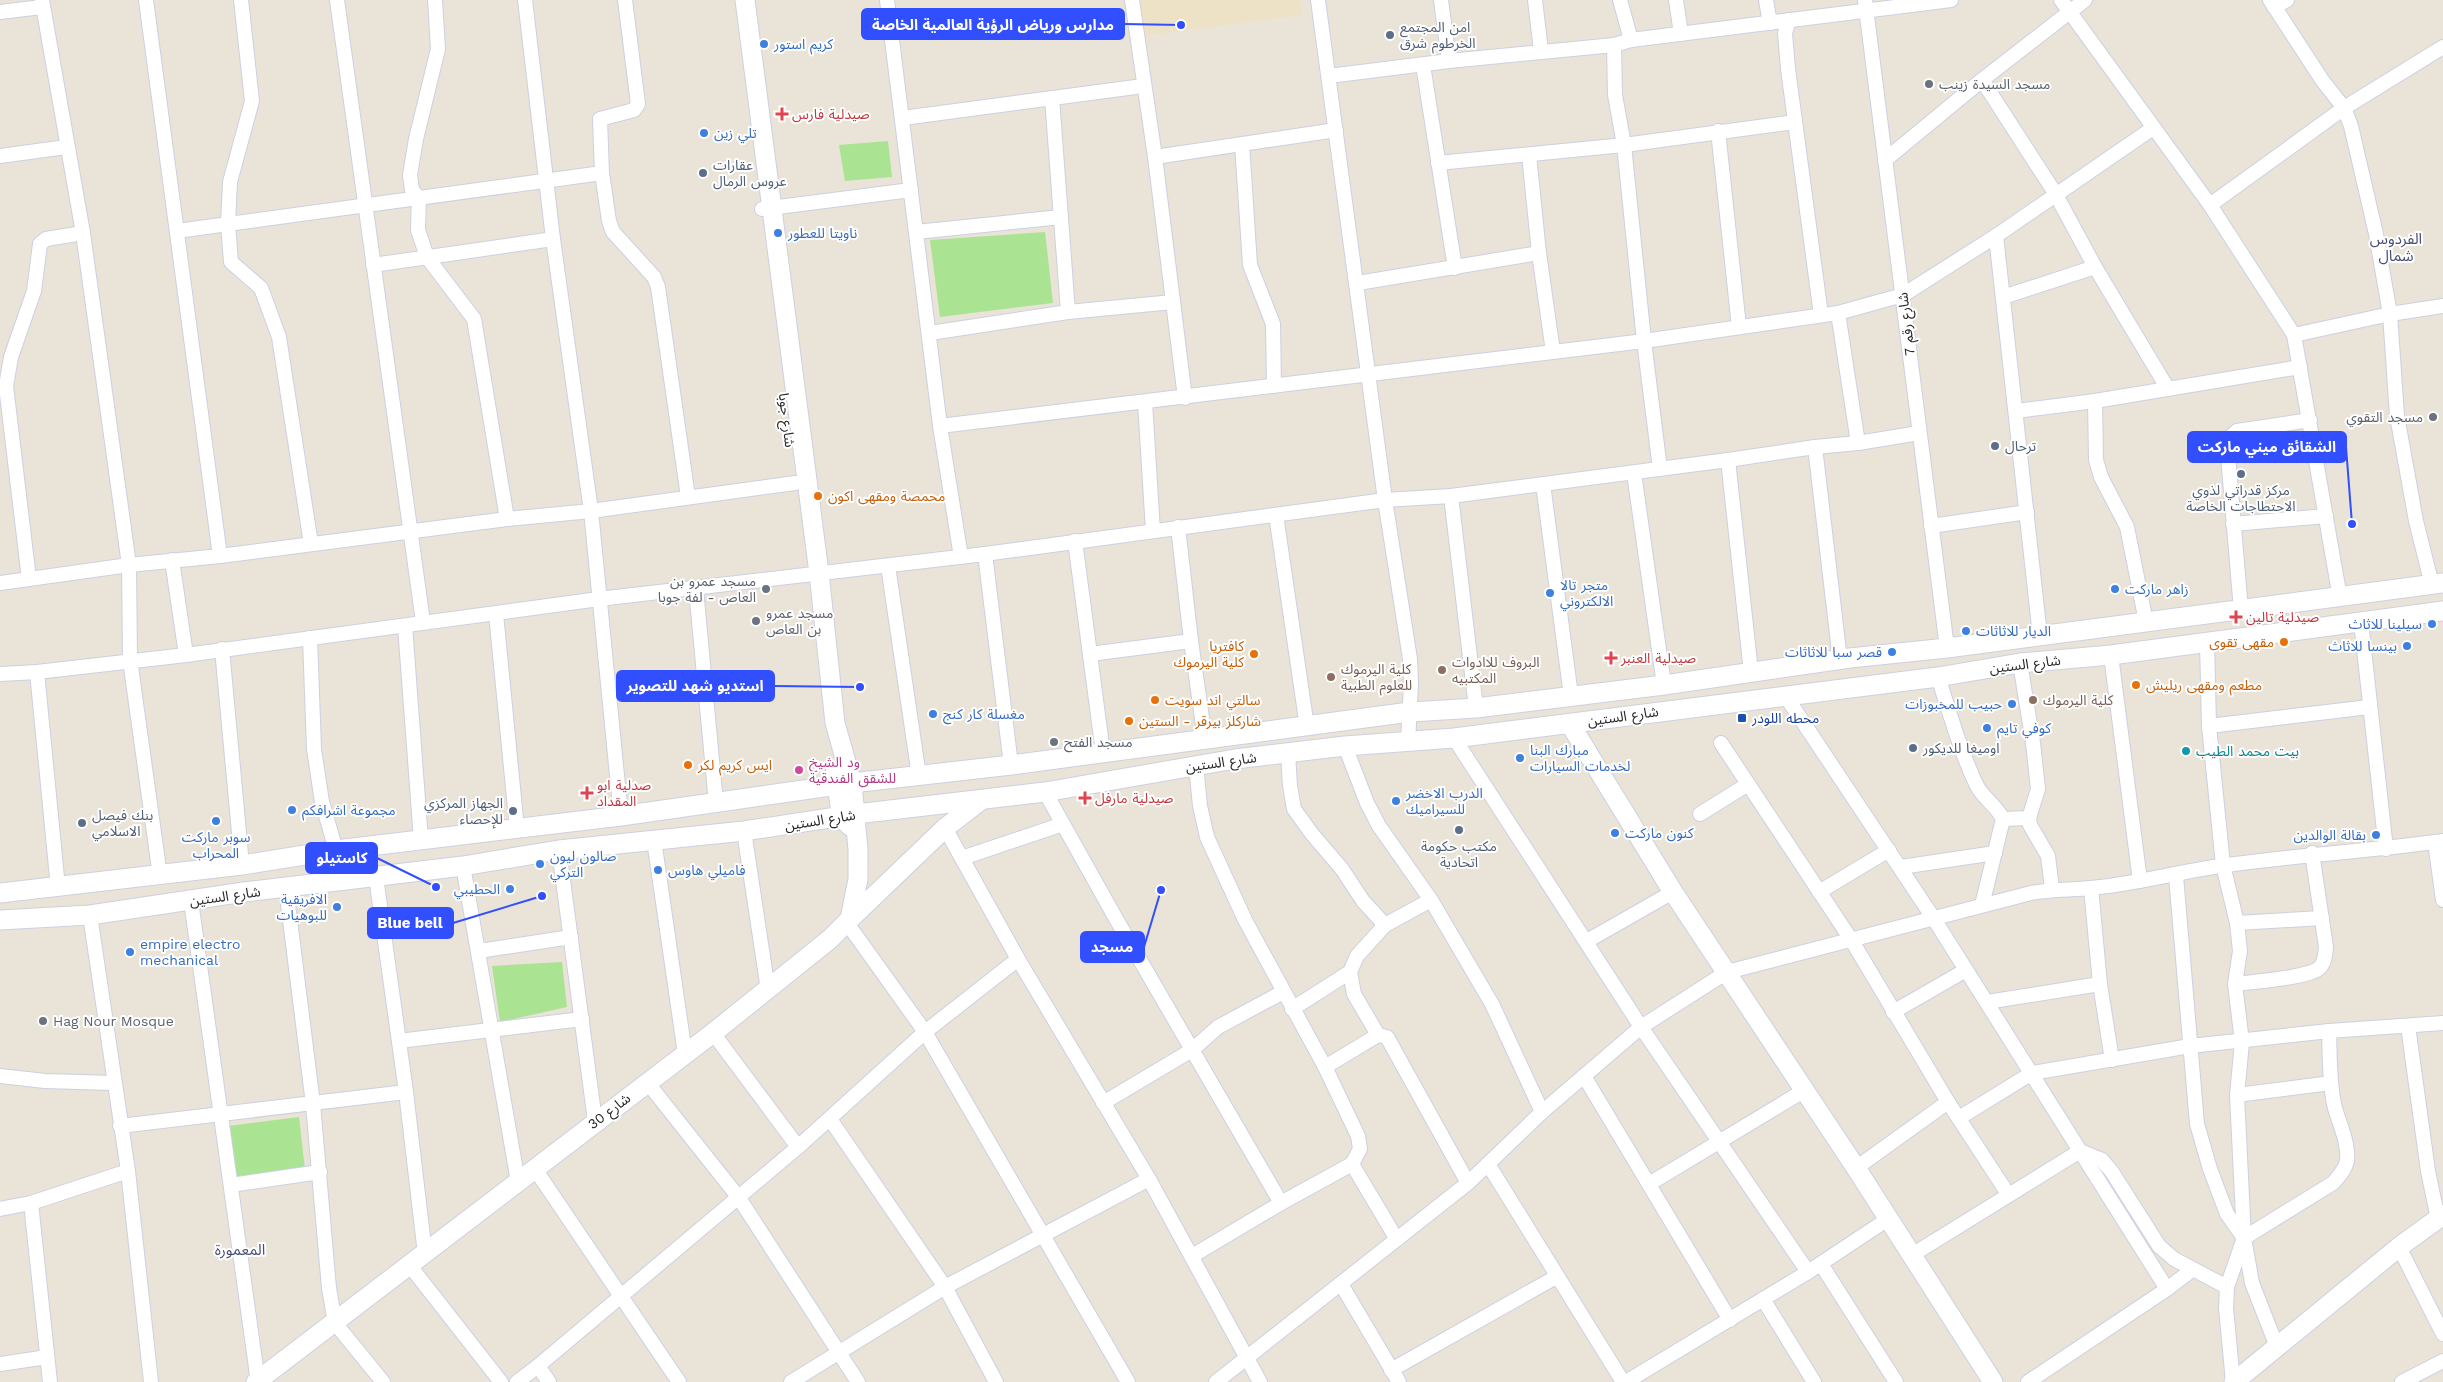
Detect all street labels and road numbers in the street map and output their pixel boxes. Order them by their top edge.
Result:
street label: شارع رقم 7 [1894,291,1921,357]
street label: شارع جوبا [773,392,798,449]
street label: شارع الستين [1988,652,2062,679]
street label: شارع الستين [1586,703,1660,732]
street label: شارع الستين [1184,749,1258,778]
street label: شارع الستين [783,806,857,836]
street label: شارع الستين [188,883,262,912]
street label: شارع 30 [585,1090,635,1135]

